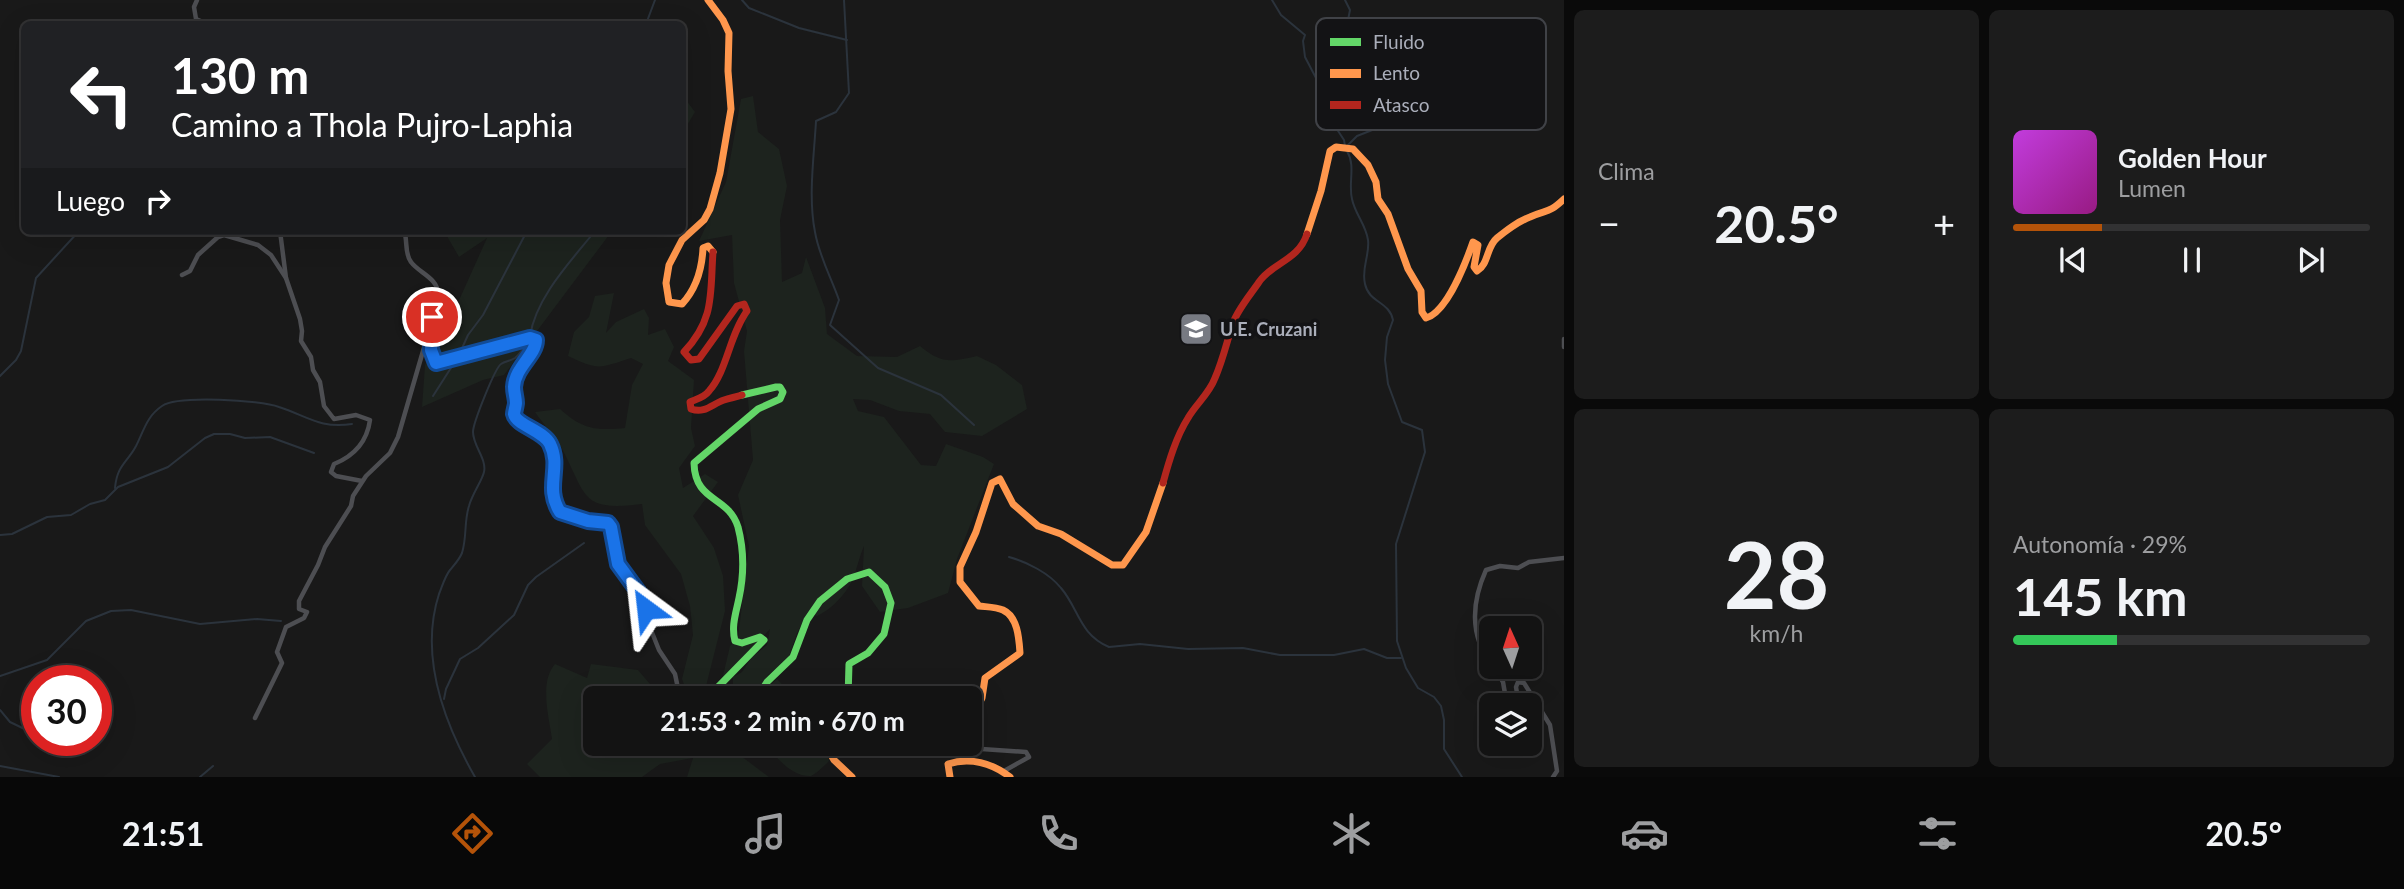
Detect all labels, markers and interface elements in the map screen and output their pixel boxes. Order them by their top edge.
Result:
legend [1316,18,1546,130]
text: Fluido [1373,30,1425,53]
text: 130 m [171,46,309,104]
icon: left [56,49,147,140]
text: Lento [1373,61,1420,84]
text: Atasco [1373,93,1429,116]
text: Camino a Thola Pujro-Laphia [171,105,573,144]
text: Golden Hour [2118,142,2267,174]
text: Clima [1598,157,1655,185]
text: Lumen [2118,174,2186,202]
icon: right [139,182,177,220]
text: Luego [56,185,125,217]
text: 20.5° [1714,192,1839,254]
text: − [1598,200,1620,246]
text: + [1933,200,1955,246]
icon: previous [2054,241,2092,279]
icon: pause [2173,241,2211,279]
icon: next [2292,241,2330,279]
pin [402,287,462,347]
icon: arrive [413,298,451,336]
school or university icon: U.E. Cruzani [1177,310,1215,348]
place label: U.E. Cruzani [1220,318,1317,340]
text: 28 [1724,519,1829,628]
text: Autonomía · 29% [2013,530,2187,558]
text: 145 km [2013,565,2187,627]
position arrow [609,572,683,646]
north arrow [1479,616,1542,679]
map controls [1479,616,1542,756]
text: km/h [1750,619,1803,647]
speed limit sign: 30 [21,665,112,756]
button: layers [1479,693,1542,756]
text: 21:53 · 2 min · 670 m [660,705,905,737]
icon: directions [448,809,497,858]
icon: music [741,809,790,858]
icon: phone [1034,809,1083,858]
icon: climate [1327,809,1376,858]
icon: car [1620,809,1669,858]
icon: filters [1913,809,1962,858]
text: 21:51 [122,814,204,853]
text: 20.5° [2205,814,2282,853]

